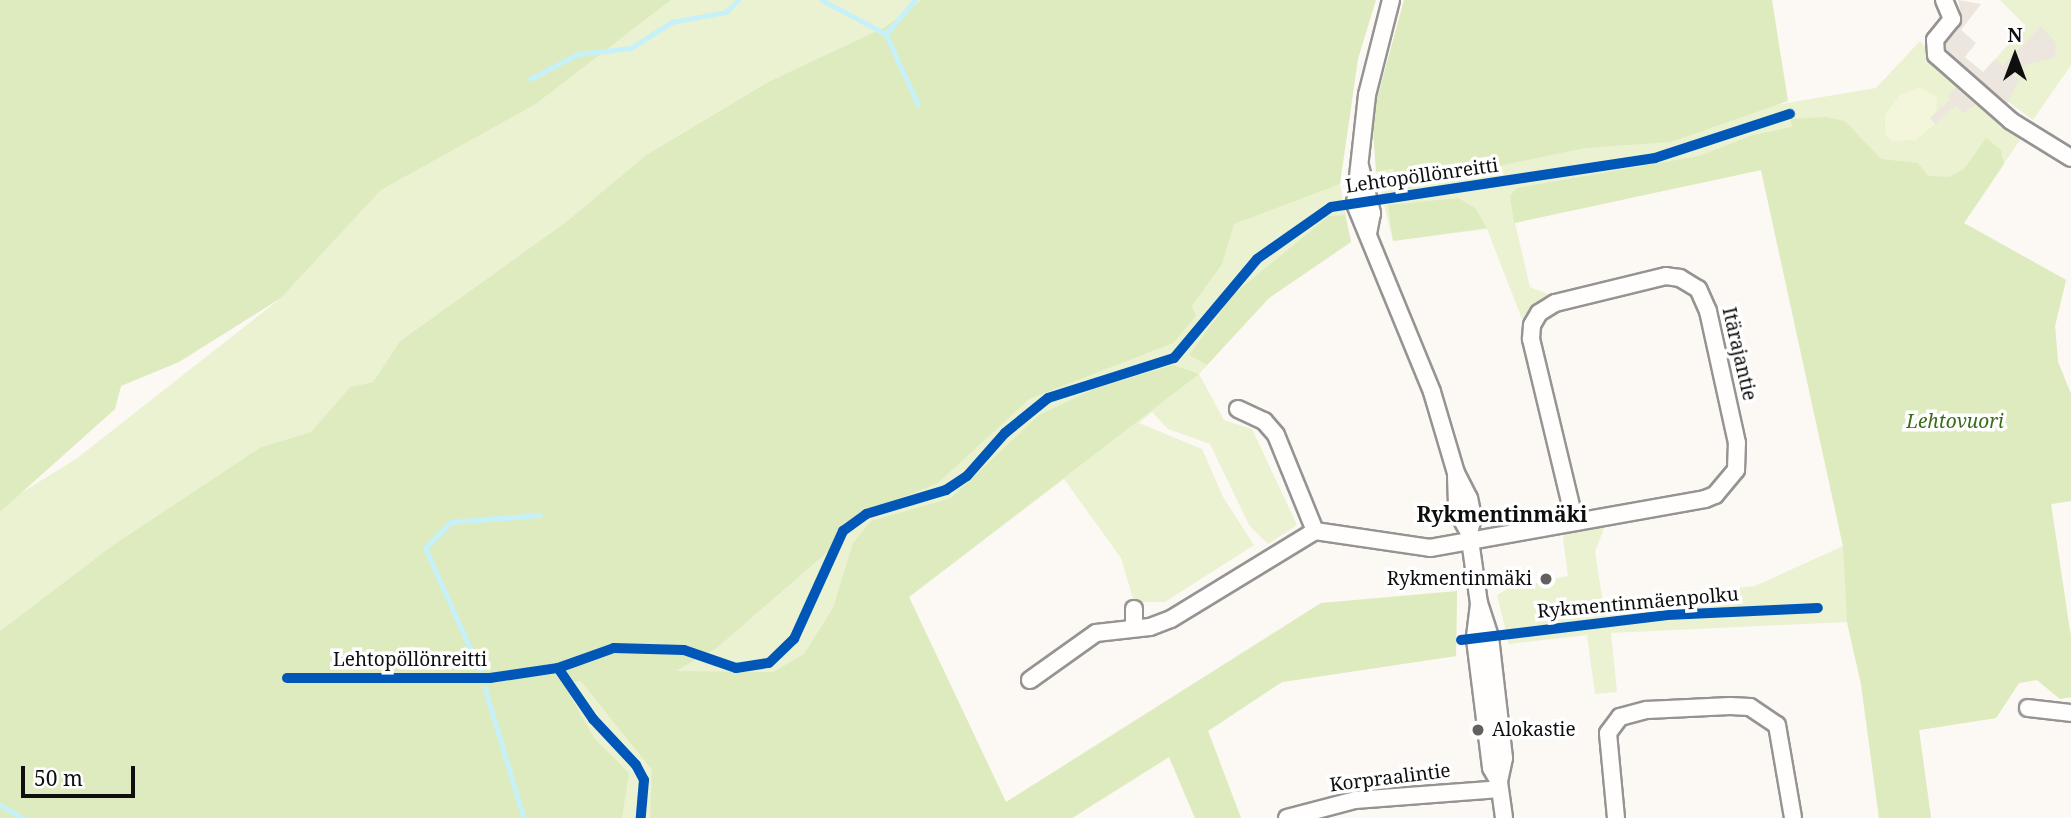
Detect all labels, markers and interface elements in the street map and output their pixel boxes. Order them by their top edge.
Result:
north arrow [1980,21,2050,91]
text: N [2008,22,2022,48]
street label: Lehtopöllönreitti [1344,154,1500,198]
street label: Itärajantie [1717,305,1761,403]
park label: Lehtovuori [1906,411,2004,433]
district label: Rykmentinmäki [1417,501,1587,527]
place label: Rykmentinmäki [1387,568,1532,590]
marker: Rykmentinmäki [1538,571,1554,587]
street label: Rykmentinmäenpolku [1536,583,1740,623]
street label: Lehtopöllönreitti [333,649,487,671]
place label: Alokastie [1492,719,1576,741]
marker: Alokastie [1470,722,1486,738]
scale bar [24,752,138,796]
street label: Korpraalintie [1328,759,1452,797]
text: 50 m [34,764,83,792]

